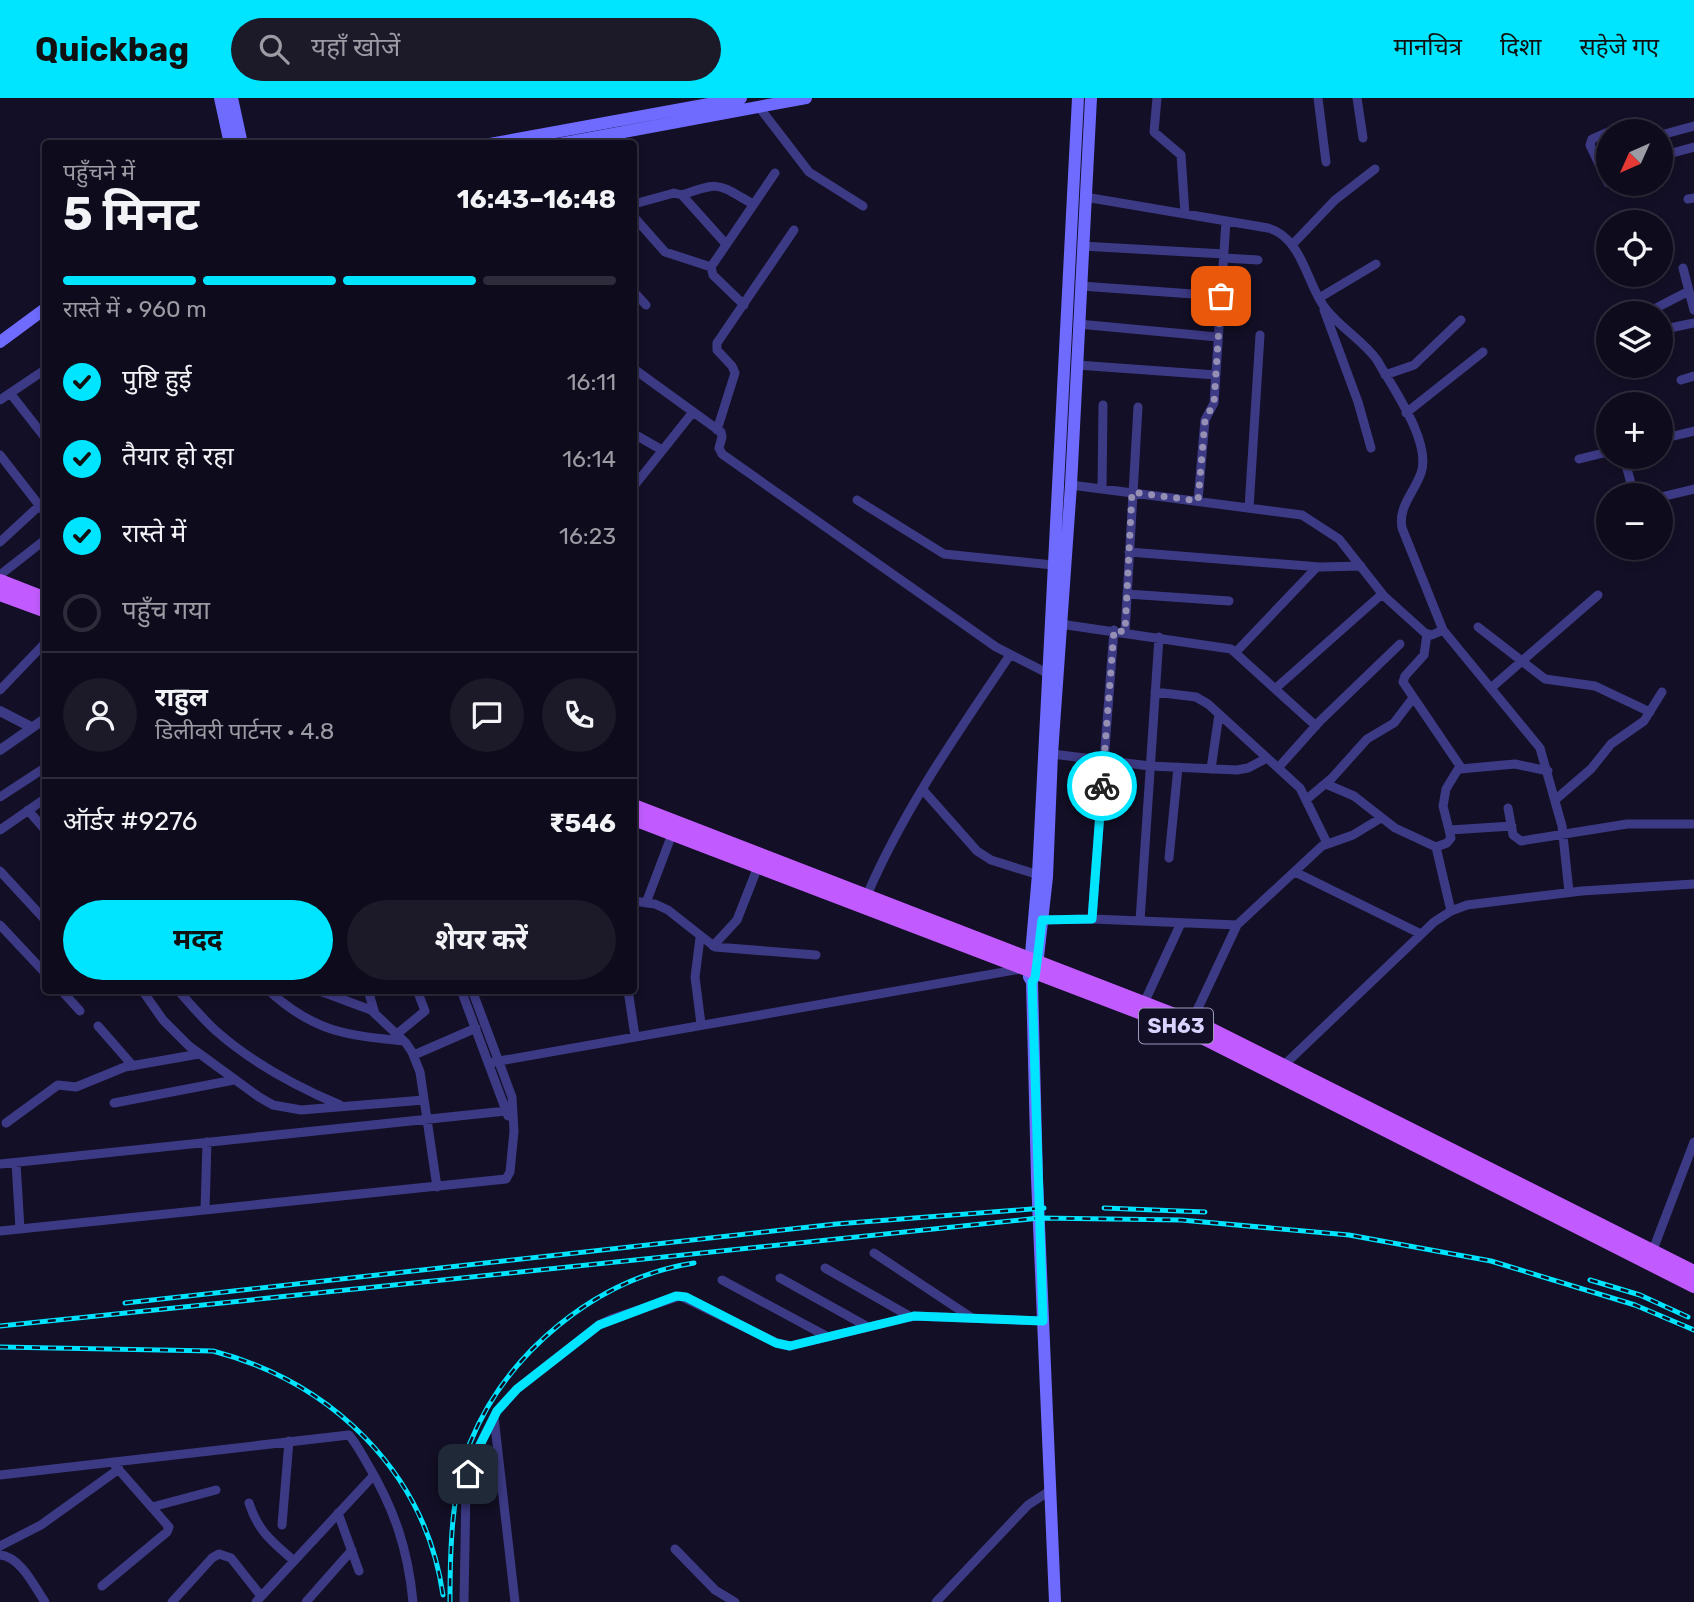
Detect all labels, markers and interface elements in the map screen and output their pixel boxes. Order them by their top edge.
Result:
search box [231,18,721,81]
text: Quickbag [35,30,189,69]
icon: search [255,30,293,68]
text: यहाँ खोजें [311,32,400,63]
text: मानचित्र [1393,33,1462,61]
text: दिशा [1500,33,1542,61]
text: सहेजे गए [1580,33,1659,61]
north arrow [1596,119,1673,196]
map controls [1596,119,1673,560]
text: पहुँचने में [63,158,135,186]
text: 16:43–16:48 [457,184,616,215]
text: 5 मिनट [63,187,199,242]
button: locate [1596,210,1673,287]
pin [1191,266,1251,326]
icon: bag [1202,277,1240,315]
text: रास्ते में · 960 m [63,295,207,323]
button: layers [1596,301,1673,378]
icon: check [63,363,101,401]
text: पुष्टि हुई [122,364,192,395]
text: 16:11 [567,368,616,396]
button: + [1596,392,1673,469]
icon: check [63,440,101,478]
text: तैयार हो रहा [122,441,234,472]
text: 16:14 [562,445,616,473]
button: − [1596,483,1673,560]
icon: check [63,517,101,555]
text: रास्ते में [122,518,186,549]
text: 16:23 [559,522,616,550]
text: पहुँच गया [122,595,210,626]
button: person [63,678,137,752]
button: chat [450,678,524,752]
button: phone [542,678,616,752]
text: राहुल [155,682,208,713]
text: डिलीवरी पार्टनर · 4.8 [155,717,334,745]
courier [1067,751,1137,821]
icon: bike [1083,767,1121,805]
text: ऑर्डर #9276 [63,806,198,837]
text: ₹546 [549,808,616,839]
button: मदद [63,900,333,980]
button: शेयर करें [347,900,616,980]
road number: SH63 [1139,1009,1213,1044]
pin [438,1444,498,1504]
icon: home [449,1455,487,1493]

